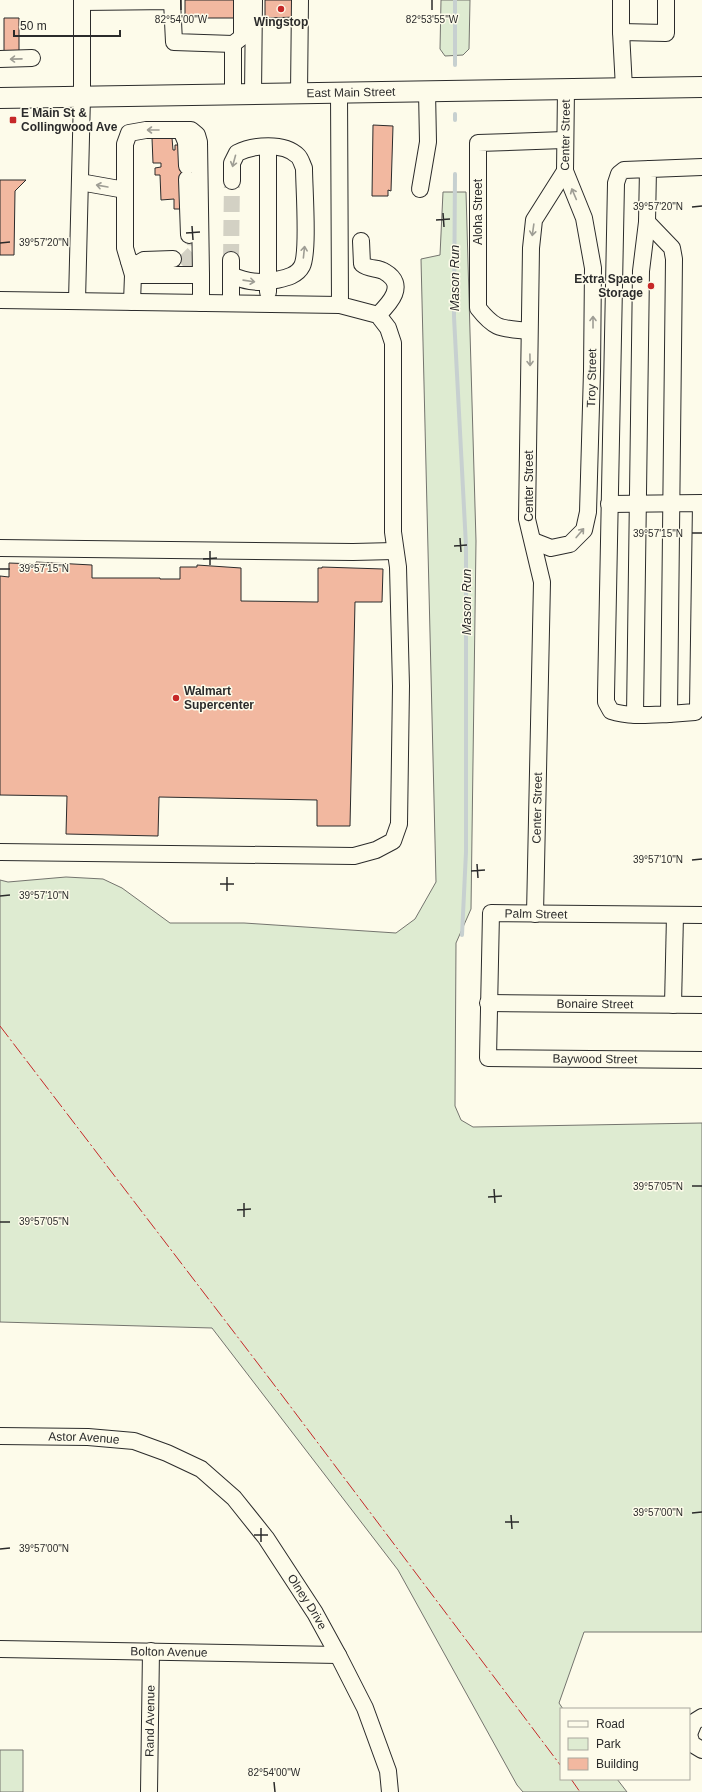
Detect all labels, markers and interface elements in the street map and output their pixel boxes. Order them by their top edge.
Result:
marker: Wingstop [276,4,286,14]
scale bar [14,12,120,38]
text: 82°54'00"W [155,14,208,25]
text: 82°53'55"W [406,14,459,25]
place label: Wingstop [254,15,308,29]
text: 50 m [20,19,47,33]
one-way arrow [10,55,23,63]
street label: East Main Street [306,85,396,100]
street label: Center Street [558,99,573,171]
place label: E Main St & Collingwood Ave [21,106,118,134]
marker: E Main St & Collingwood Ave [8,115,18,125]
one-way arrow [147,126,160,134]
one-way arrow [230,155,237,168]
street label: Aloha Street [471,178,485,245]
one-way arrow [96,182,109,190]
one-way arrow [570,189,578,201]
text: 39°57'20"N [633,201,683,212]
one-way arrow [529,223,537,236]
text: 39°57'20"N [19,237,69,248]
water label: Mason Run [447,245,462,311]
one-way arrow [300,246,308,259]
place label: Extra Space Storage [574,272,643,300]
one-way arrow [242,277,255,285]
marker: Extra Space Storage [646,281,656,291]
one-way arrow [589,316,597,329]
street label: Troy Street [584,348,599,408]
one-way arrow [526,353,534,366]
street label: Center Street [522,450,536,522]
one-way arrow [575,528,584,539]
text: 39°57'15"N [633,528,683,539]
text: 39°57'15"N [19,563,69,574]
water label: Mason Run [459,569,474,635]
place label: Walmart Supercenter [184,684,254,712]
marker: Walmart Supercenter [171,693,181,703]
street label: Center Street [529,771,545,844]
text: 39°57'10"N [633,854,683,865]
text: 39°57'10"N [19,890,69,901]
street label: Palm Street [505,906,568,922]
street label: Bonaire Street [557,997,634,1011]
street label: Baywood Street [552,1052,638,1066]
text: 39°57'05"N [633,1181,683,1192]
text: 39°57'05"N [19,1216,69,1227]
street label: Astor Avenue [48,1430,120,1447]
text: 39°57'00"N [633,1507,683,1518]
text: 39°57'00"N [19,1543,69,1554]
street label: Olney Drive [285,1572,330,1632]
street label: Bolton Avenue [130,1644,208,1660]
street label: Rand Avenue [142,1685,158,1757]
legend [560,1708,690,1780]
text: Road [596,1717,625,1731]
text: Park [596,1737,622,1751]
text: Building [596,1757,639,1771]
text: 82°54'00"W [248,1767,301,1778]

